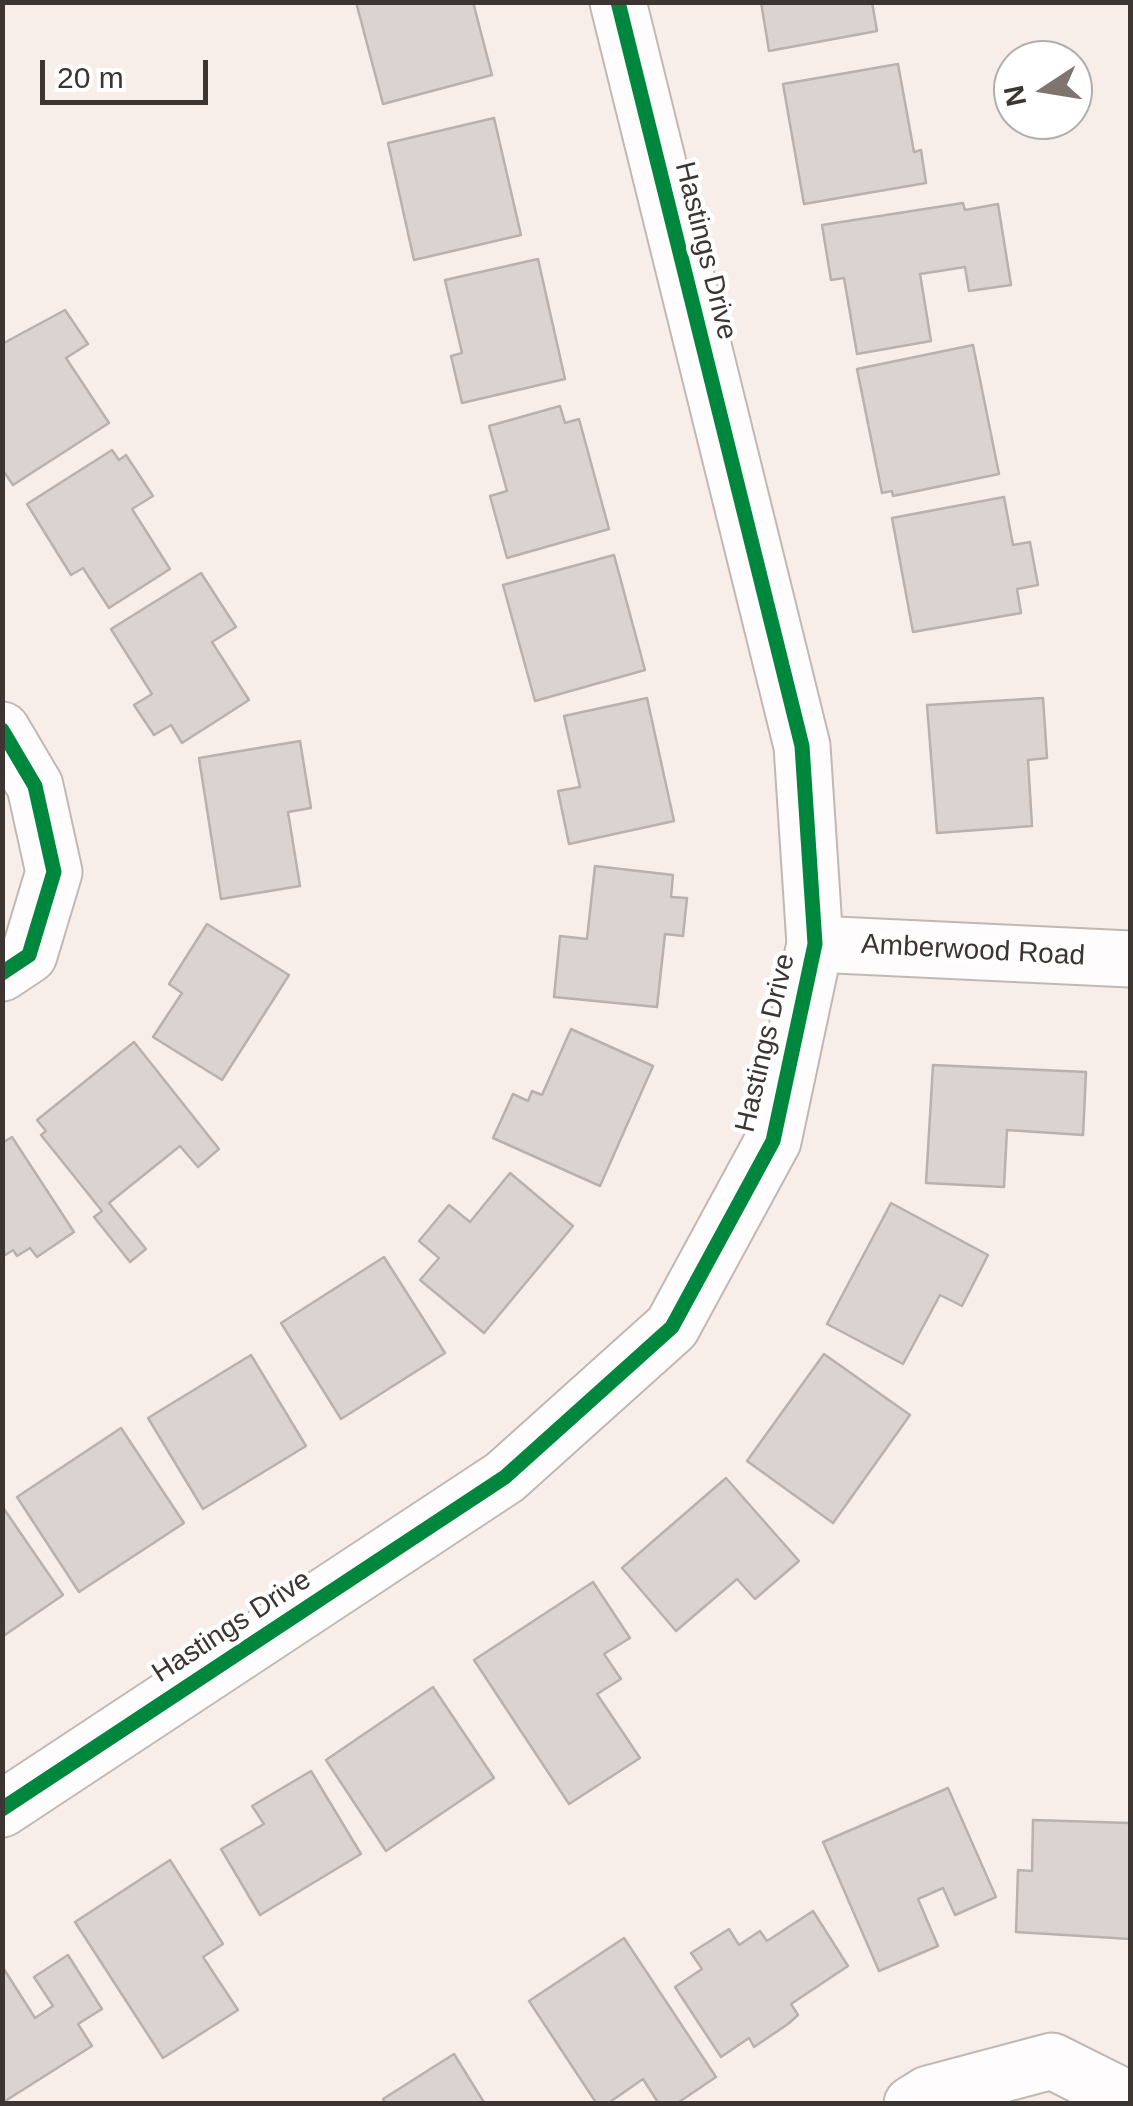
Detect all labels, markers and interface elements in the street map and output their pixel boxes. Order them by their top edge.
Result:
scale bar [45,40,212,102]
north arrow [993,40,1093,140]
text: 20 m [57,61,124,94]
text: N [998,83,1032,109]
street label: Hastings Drive [667,159,743,343]
street label: Amberwood Road [860,928,1086,974]
street label: Hastings Drive [729,951,803,1135]
street label: Hastings Drive [147,1563,317,1691]

